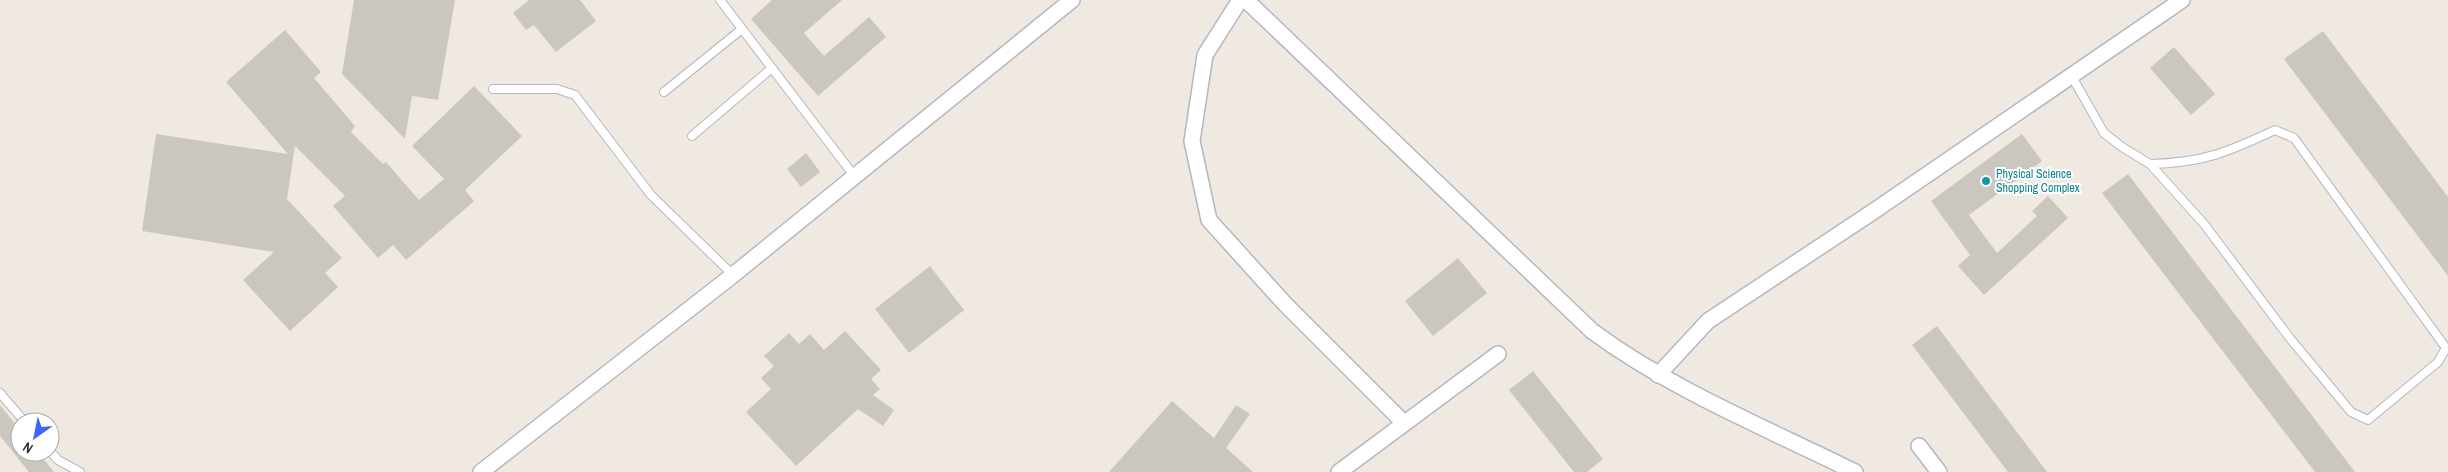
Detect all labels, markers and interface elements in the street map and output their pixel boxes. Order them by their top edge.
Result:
place label: Physical Science Shopping Complex [1996,166,2080,196]
marker: Physical Science Shopping Complex [1980,175,1992,187]
north arrow [10,412,60,462]
text: N [20,438,36,458]

